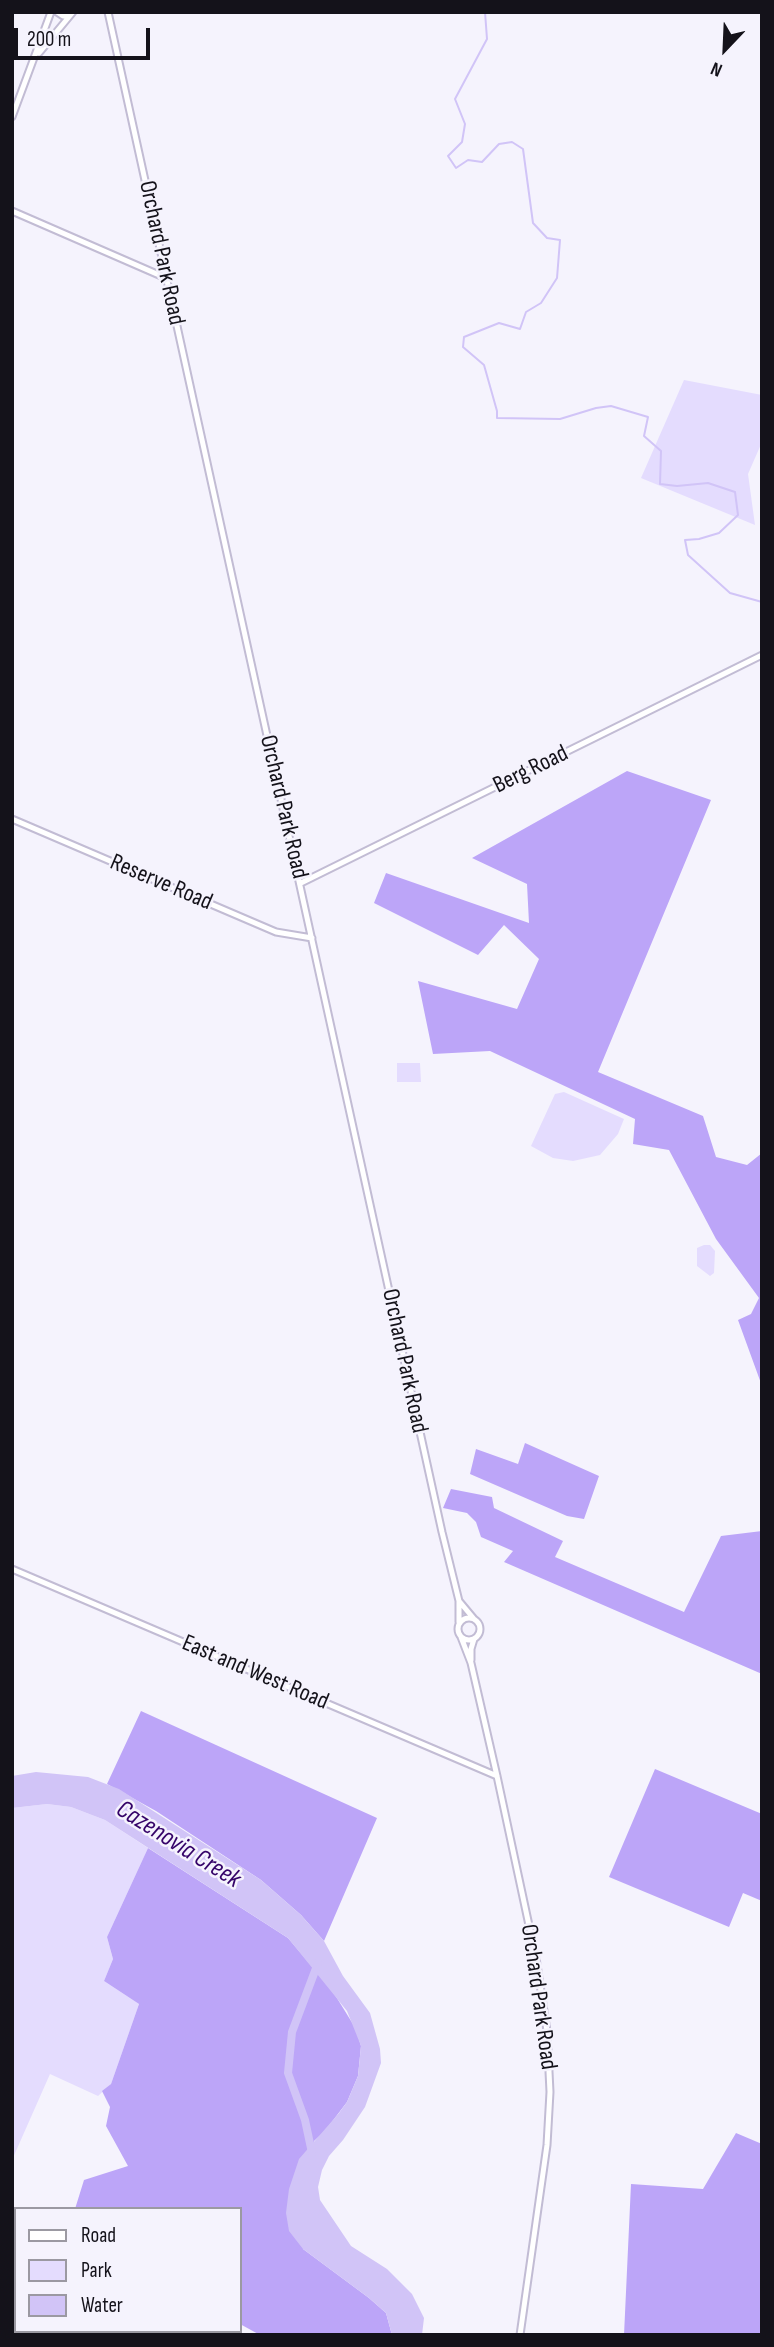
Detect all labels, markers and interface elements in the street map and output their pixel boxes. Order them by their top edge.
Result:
scale bar [18,14,154,58]
north arrow [690,14,760,84]
text: 200 m [27,27,71,52]
text: N [707,56,726,81]
street label: Orchard Park Road [132,178,190,328]
street label: Orchard Park Road [252,732,314,882]
street label: Berg Road [489,740,573,800]
street label: Reserve Road [106,849,216,917]
street label: Orchard Park Road [375,1286,433,1436]
street label: East and West Road [177,1629,333,1717]
water label: Cazenovia Creek [110,1794,246,1896]
street label: Orchard Park Road [514,1922,562,2072]
legend [14,2207,242,2333]
text: Road [81,2223,116,2248]
text: Park [81,2258,112,2283]
text: Water [81,2293,123,2318]

